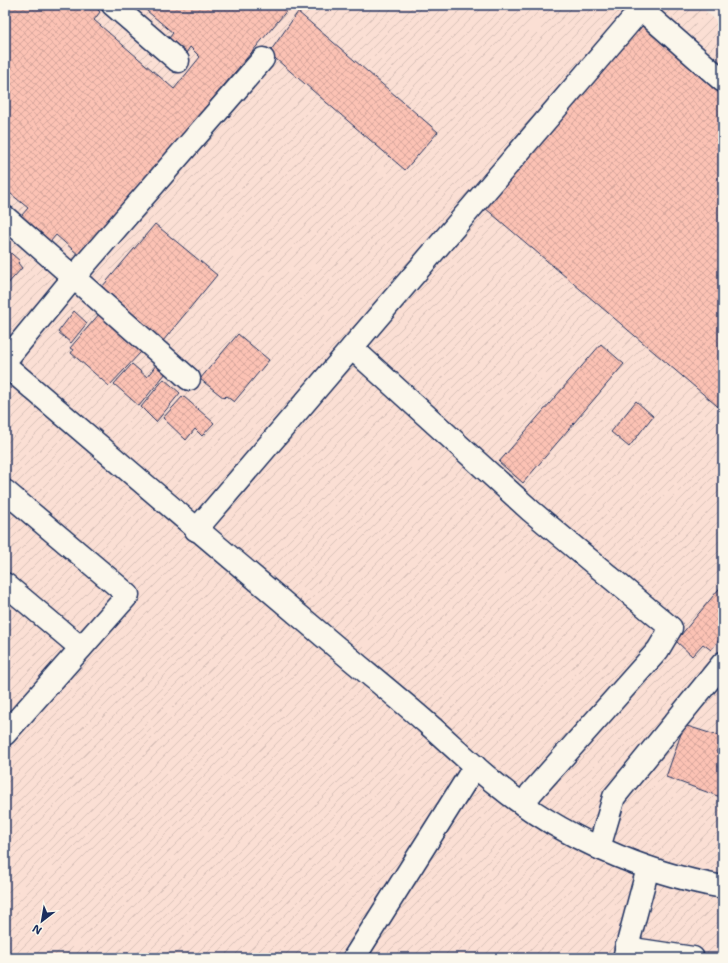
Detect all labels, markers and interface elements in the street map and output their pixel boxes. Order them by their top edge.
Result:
north arrow [22,901,62,941]
text: N [29,920,45,938]

